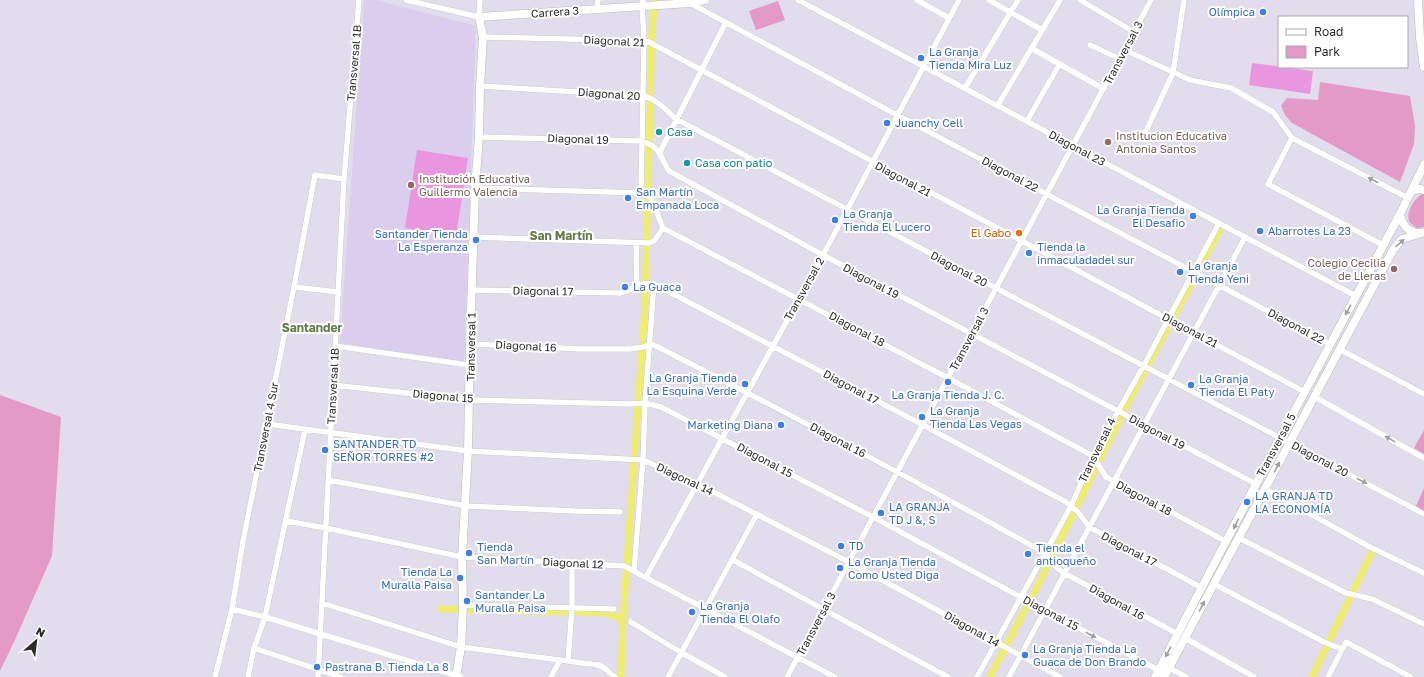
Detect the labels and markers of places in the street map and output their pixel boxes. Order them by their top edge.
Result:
place label: Olímpica [1209,5,1255,18]
marker: Olímpica [1258,7,1268,17]
place label: La Granja Tienda Mira Luz [929,45,1012,71]
marker: La Granja Tienda Mira Luz [916,53,926,63]
place label: Juanchy Cell [895,116,964,129]
marker: Juanchy Cell [882,118,892,128]
place label: Casa [667,125,693,138]
marker: Casa [654,127,664,137]
place label: Institucion Educativa Antonia Santos [1116,129,1227,155]
marker: Institucion Educativa Antonia Santos [1103,137,1113,147]
place label: Casa con patio [695,156,773,169]
marker: Casa con patio [682,158,692,168]
place label: Institución Educativa Guillermo Valencia [419,172,530,198]
marker: Institución Educativa Guillermo Valencia [406,180,416,190]
place label: San Martín Empanada Loca [636,185,719,211]
marker: San Martín Empanada Loca [623,193,633,203]
place label: La Granja Tienda El Desafio [1097,203,1185,229]
place label: La Granja Tienda El Lucero [843,207,931,233]
marker: La Granja Tienda El Desafio [1188,211,1198,221]
marker: La Granja Tienda El Lucero [830,215,840,225]
place label: Abarrotes La 23 [1268,224,1351,237]
place label: El Gabo [971,226,1011,239]
marker: Abarrotes La 23 [1255,226,1265,236]
place label: Santander Tienda La Esperanza [375,227,468,253]
marker: El Gabo [1014,228,1024,238]
marker: Santander Tienda La Esperanza [471,235,481,245]
place label: Tienda la inmaculadadel sur [1037,240,1135,266]
marker: Tienda la inmaculadadel sur [1024,248,1034,258]
place label: Colegio Cecilia de Lleras [1308,256,1386,282]
place label: La Granja Tienda Yeni [1188,259,1249,285]
marker: Colegio Cecilia de Lleras [1389,264,1399,274]
marker: La Granja Tienda Yeni [1175,267,1185,277]
place label: La Guaca [633,280,681,293]
marker: La Guaca [620,282,630,292]
place label: La Granja Tienda La Esquina Verde [647,371,737,397]
place label: La Granja Tienda El Paty [1199,372,1275,398]
marker: La Granja Tienda J. C. [943,377,953,387]
marker: La Granja Tienda La Esquina Verde [740,379,750,389]
marker: La Granja Tienda El Paty [1186,380,1196,390]
place label: La Granja Tienda J. C. [891,388,1005,401]
place label: La Granja Tienda Las Vegas [930,404,1022,430]
marker: La Granja Tienda Las Vegas [917,412,927,422]
place label: Marketing Diana [687,418,773,431]
marker: Marketing Diana [776,420,786,430]
place label: SANTANDER TD SEÑOR TORRES #2 [333,437,434,463]
marker: SANTANDER TD SEÑOR TORRES #2 [320,445,330,455]
place label: LA GRANJA TD LA ECONOMÍA [1255,489,1333,515]
marker: LA GRANJA TD LA ECONOMÍA [1242,497,1252,507]
place label: LA GRANJA TD J &, S [889,500,950,526]
marker: LA GRANJA TD J &, S [876,508,886,518]
place label: TD [849,539,864,552]
place label: Tienda San Martín [477,540,534,566]
marker: TD [836,541,846,551]
place label: Tienda el antioqueño [1036,541,1096,567]
marker: Tienda San Martín [464,548,474,558]
marker: Tienda el antioqueño [1023,549,1033,559]
place label: La Granja Tienda Como Usted Diga [848,555,939,581]
marker: La Granja Tienda Como Usted Diga [835,563,845,573]
place label: Tienda La Muralla Paisa [381,565,452,591]
marker: Tienda La Muralla Paisa [455,573,465,583]
place label: Santander La Muralla Paisa [475,588,546,614]
marker: Santander La Muralla Paisa [462,596,472,606]
place label: La Granja Tienda El Olafo [700,599,780,625]
marker: La Granja Tienda El Olafo [687,607,697,617]
place label: La Granja Tienda La Guaca de Don Brando [1033,642,1147,668]
marker: La Granja Tienda La Guaca de Don Brando [1020,650,1030,660]
place label: Pastrana B. Tienda La 8 [325,660,449,673]
marker: Pastrana B. Tienda La 8 [312,662,322,672]

